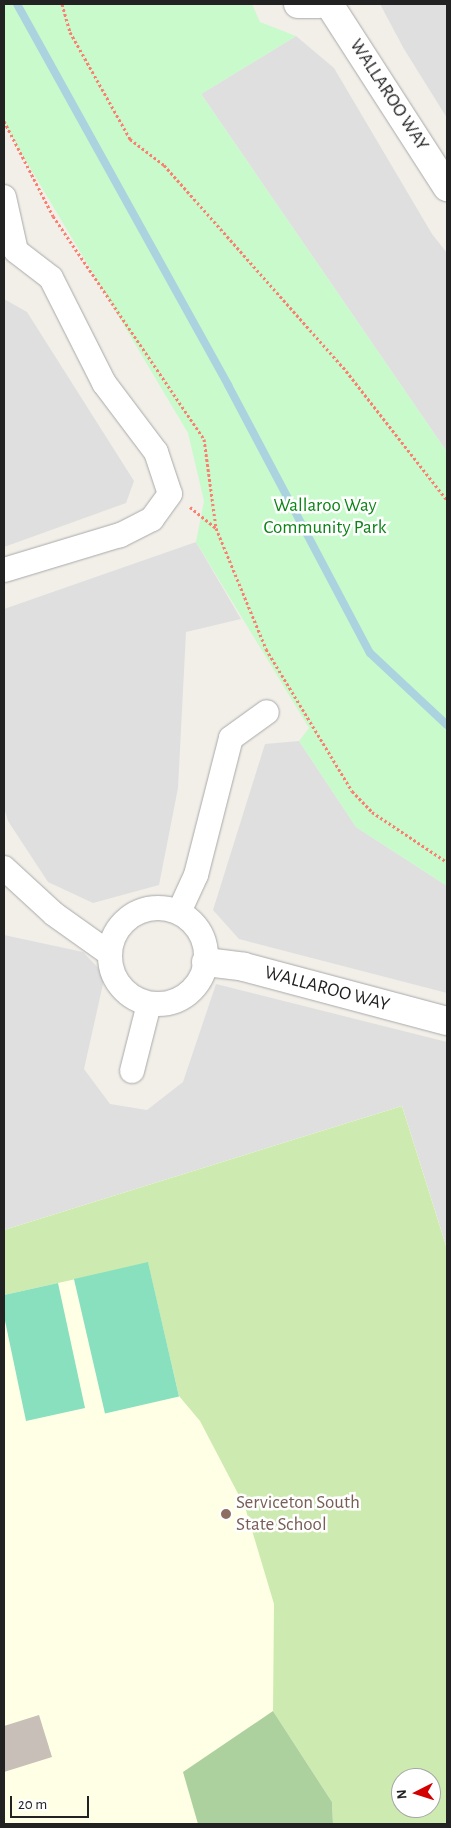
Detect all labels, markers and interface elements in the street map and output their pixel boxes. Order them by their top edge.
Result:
street label: WALLAROO WAY [344,35,434,155]
park label: Wallaroo Way Community Park [264,495,386,539]
street label: WALLAROO WAY [262,961,392,1017]
place label: Serviceton South State School [236,1492,360,1536]
marker: Serviceton South State School [220,1508,232,1520]
north arrow [391,1768,441,1818]
scale bar [12,1786,91,1818]
text: N [395,1789,409,1800]
text: 20 m [18,1797,47,1812]

